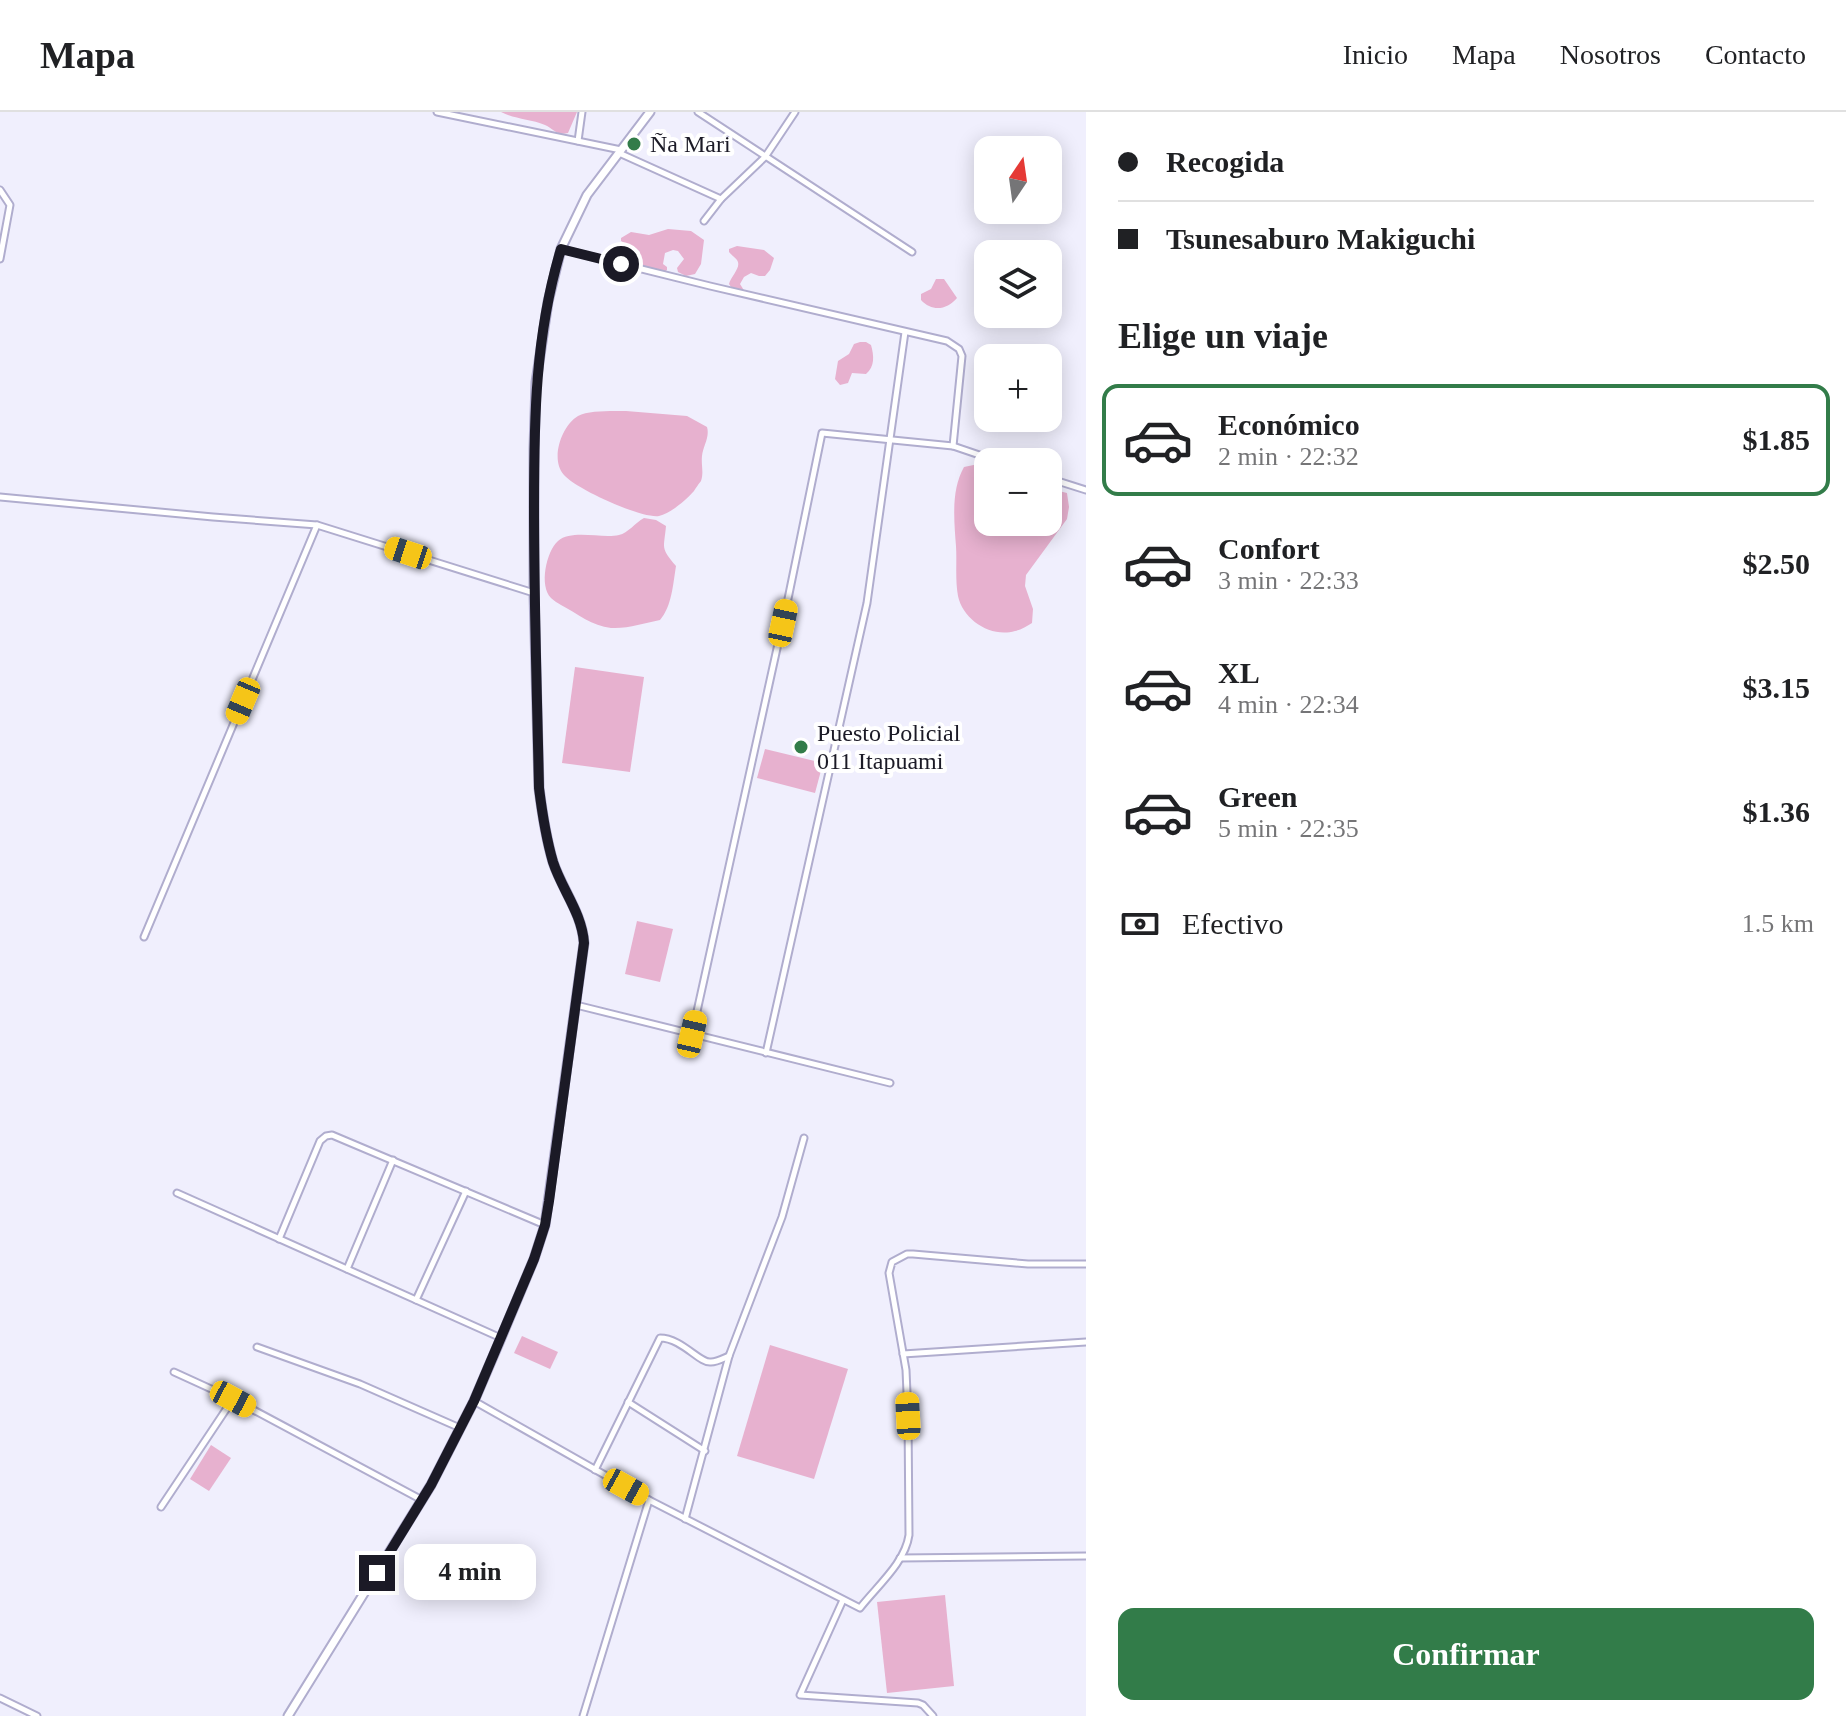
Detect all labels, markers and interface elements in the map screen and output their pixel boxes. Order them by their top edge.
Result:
text: Mapa [40,34,135,76]
text: Inicio [1343,39,1408,70]
text: Mapa [1452,39,1516,70]
text: Nosotros [1560,39,1661,70]
text: Contacto [1705,39,1806,70]
place label: Ña Mari [650,131,731,157]
marker: Ña Mari [625,135,643,153]
north arrow [974,136,1062,224]
map controls [974,136,1062,536]
text: Recogida [1166,145,1284,178]
text: Tsunesaburo Makiguchi [1166,222,1475,255]
button: layers [974,240,1062,328]
route start [603,246,639,282]
text: Elige un viaje [1118,316,1328,356]
button: + [974,344,1062,432]
icon: car [1122,404,1194,476]
text: Económico [1218,408,1360,441]
text: $1.85 [1743,423,1810,456]
text: 2 min · 22:32 [1218,442,1359,471]
button: − [974,448,1062,536]
icon: car [1122,528,1194,600]
text: Confort [1218,532,1320,565]
car [381,534,435,572]
text: $2.50 [1743,547,1810,580]
text: 3 min · 22:33 [1218,566,1359,595]
car [766,597,800,649]
icon: car [1122,652,1194,724]
text: XL [1218,656,1260,689]
text: $3.15 [1743,671,1810,704]
car [223,674,263,728]
text: 4 min · 22:34 [1218,690,1359,719]
place label: Puesto Policial 011 Itapuami [817,720,961,774]
marker: Puesto Policial 011 Itapuami [792,738,810,756]
icon: car [1122,776,1194,848]
text: Green [1218,780,1297,813]
text: $1.36 [1743,795,1810,828]
text: 5 min · 22:35 [1218,814,1359,843]
icon: cash [1118,902,1162,946]
text: Efectivo [1182,907,1284,940]
text: 1.5 km [1742,909,1814,938]
car [675,1008,709,1060]
car [206,1377,260,1421]
car [895,1391,921,1441]
car [599,1465,653,1509]
callout: 4 min [405,1545,537,1601]
route end [359,1555,395,1591]
text: 4 min [439,1557,501,1586]
button: Confirmar [1118,1608,1814,1700]

